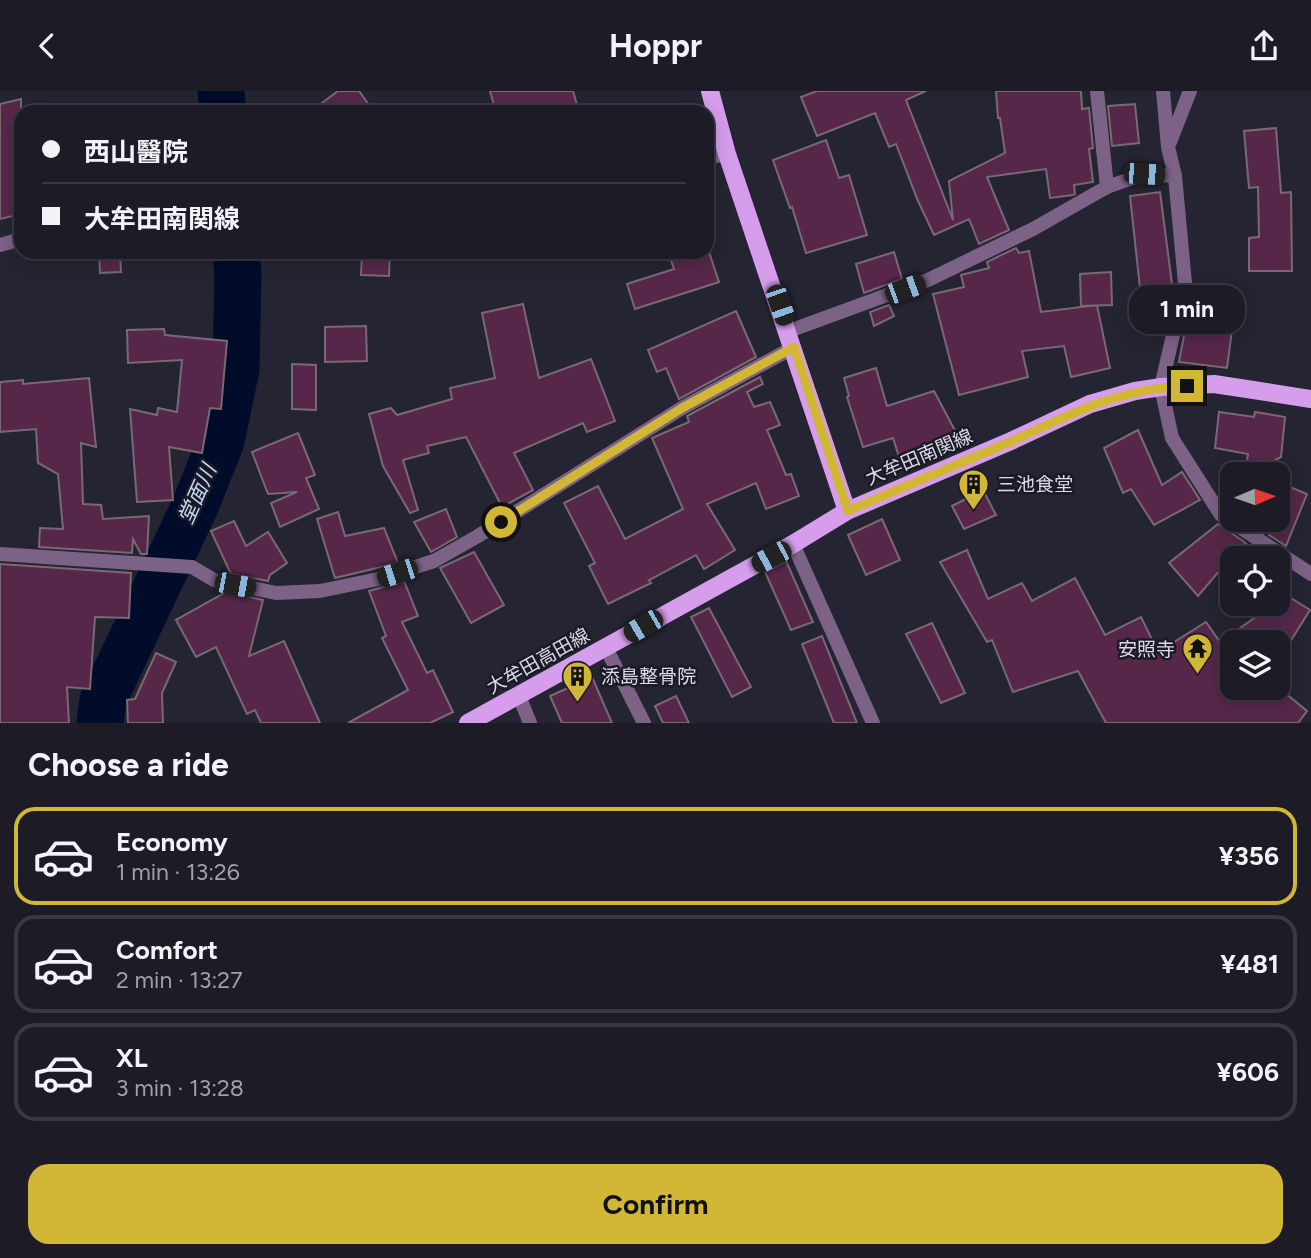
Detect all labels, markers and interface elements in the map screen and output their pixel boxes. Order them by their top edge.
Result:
icon: back [28,27,66,65]
text: Hoppr [609,27,702,65]
icon: share [1245,27,1283,65]
text: 西山醫院 [84,136,188,168]
car [1123,162,1166,186]
text: 大牟田南関線 [84,203,240,235]
car [882,272,929,306]
car [764,282,797,328]
callout: 1 min [1129,285,1245,334]
text: 1 min [1160,295,1214,323]
route end [1171,370,1203,402]
street label: 大牟田南関線 [862,424,976,490]
water label: 堂面川 [173,458,222,528]
north arrow [1220,462,1290,532]
map controls [1220,462,1290,700]
building icon: 三池食堂 [957,467,991,511]
place label: 三池食堂 [997,473,1073,496]
route start [485,506,517,538]
car [748,538,795,576]
button: locate [1220,546,1290,616]
car [374,557,421,589]
car [213,571,258,599]
car [620,606,667,646]
street label: 大牟田高田線 [483,623,593,699]
button: layers [1220,630,1290,700]
temple icon: 安照寺 [1181,632,1215,676]
place label: 安照寺 [1118,638,1175,661]
building icon: 添島整骨院 [561,659,595,703]
place label: 添島整骨院 [601,665,696,688]
text: Choose a ride [28,746,229,784]
icon: car [32,825,95,888]
text: Economy [116,826,228,858]
text: ¥356 [1219,840,1279,872]
text: 1 min · 13:26 [116,858,240,886]
icon: car [32,933,95,996]
text: Comfort [116,934,218,966]
text: ¥481 [1220,948,1279,980]
text: 2 min · 13:27 [116,966,243,994]
icon: car [32,1041,95,1104]
text: XL [116,1042,148,1074]
text: ¥606 [1216,1056,1279,1088]
text: 3 min · 13:28 [116,1074,244,1102]
button: Confirm [28,1164,1283,1244]

